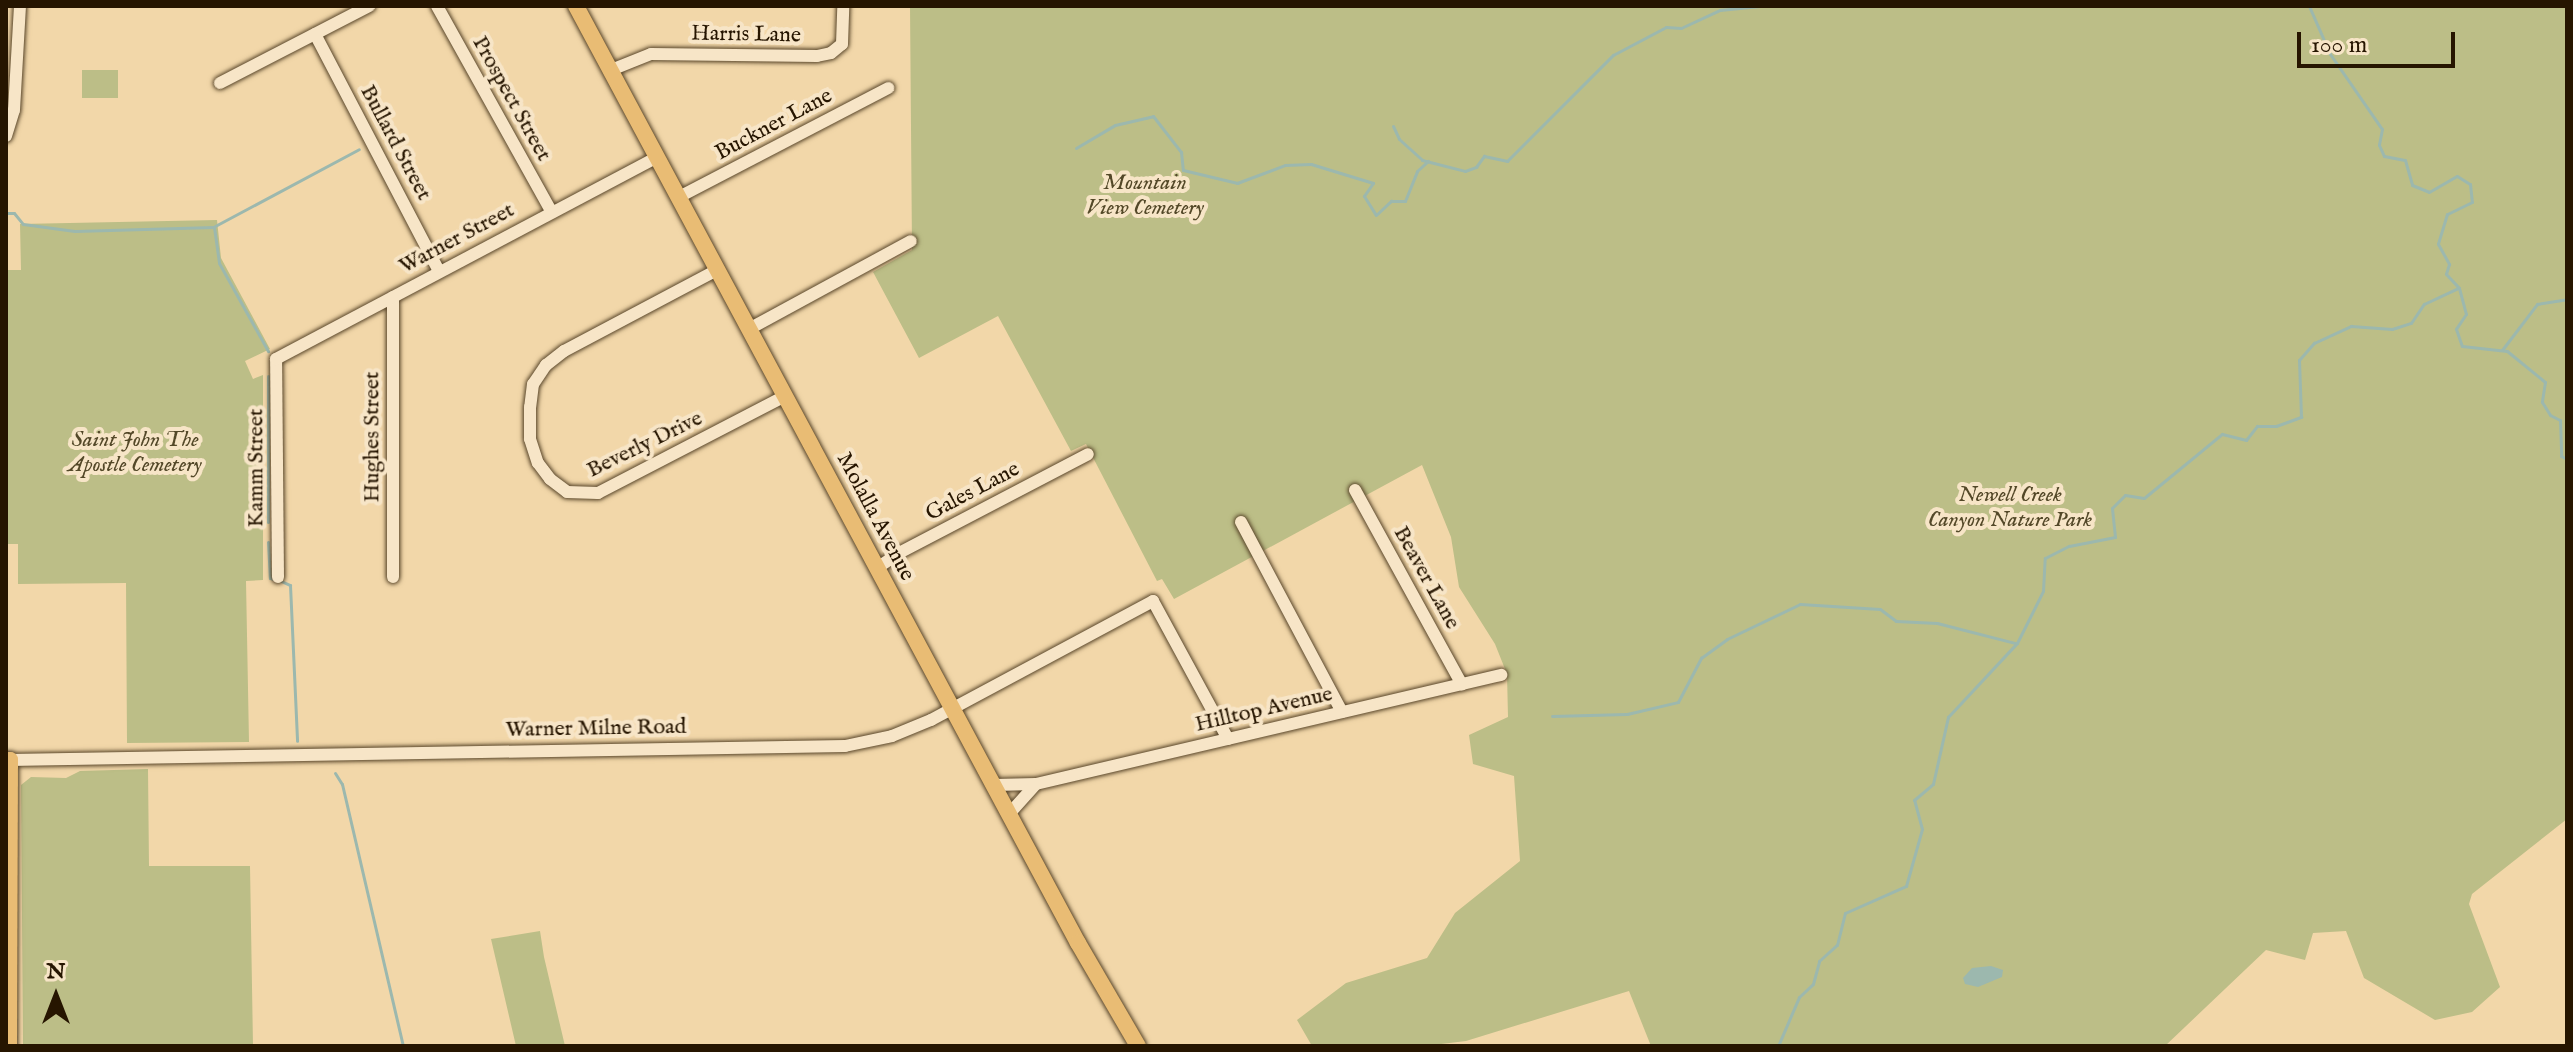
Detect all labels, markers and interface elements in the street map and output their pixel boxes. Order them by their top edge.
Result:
scale bar [2301,16,2459,66]
street label: Harris Lane [691,21,801,49]
text: 100 m [2311,30,2367,61]
street label: Prospect Street [466,32,556,166]
street label: Bullard Street [354,81,436,205]
street label: Buckner Lane [711,83,837,167]
park label: Mountain View Cemetery [1086,170,1204,222]
street label: Warner Street [395,198,519,280]
street label: Hughes Street [360,372,386,502]
street label: Beverly Drive [583,406,707,484]
street label: Kamm Street [244,409,270,527]
park label: Saint John The Apostle Cemetery [68,427,202,478]
street label: Molalla Avenue [830,448,920,586]
street label: Gales Lane [922,456,1024,528]
park label: Newell Creek Canyon Nature Park [1928,482,2092,534]
street label: Beaver Lane [1387,522,1465,634]
street label: Hilltop Avenue [1193,681,1335,739]
street label: Warner Milne Road [505,714,687,744]
north arrow [16,956,96,1036]
text: N [46,958,66,986]

